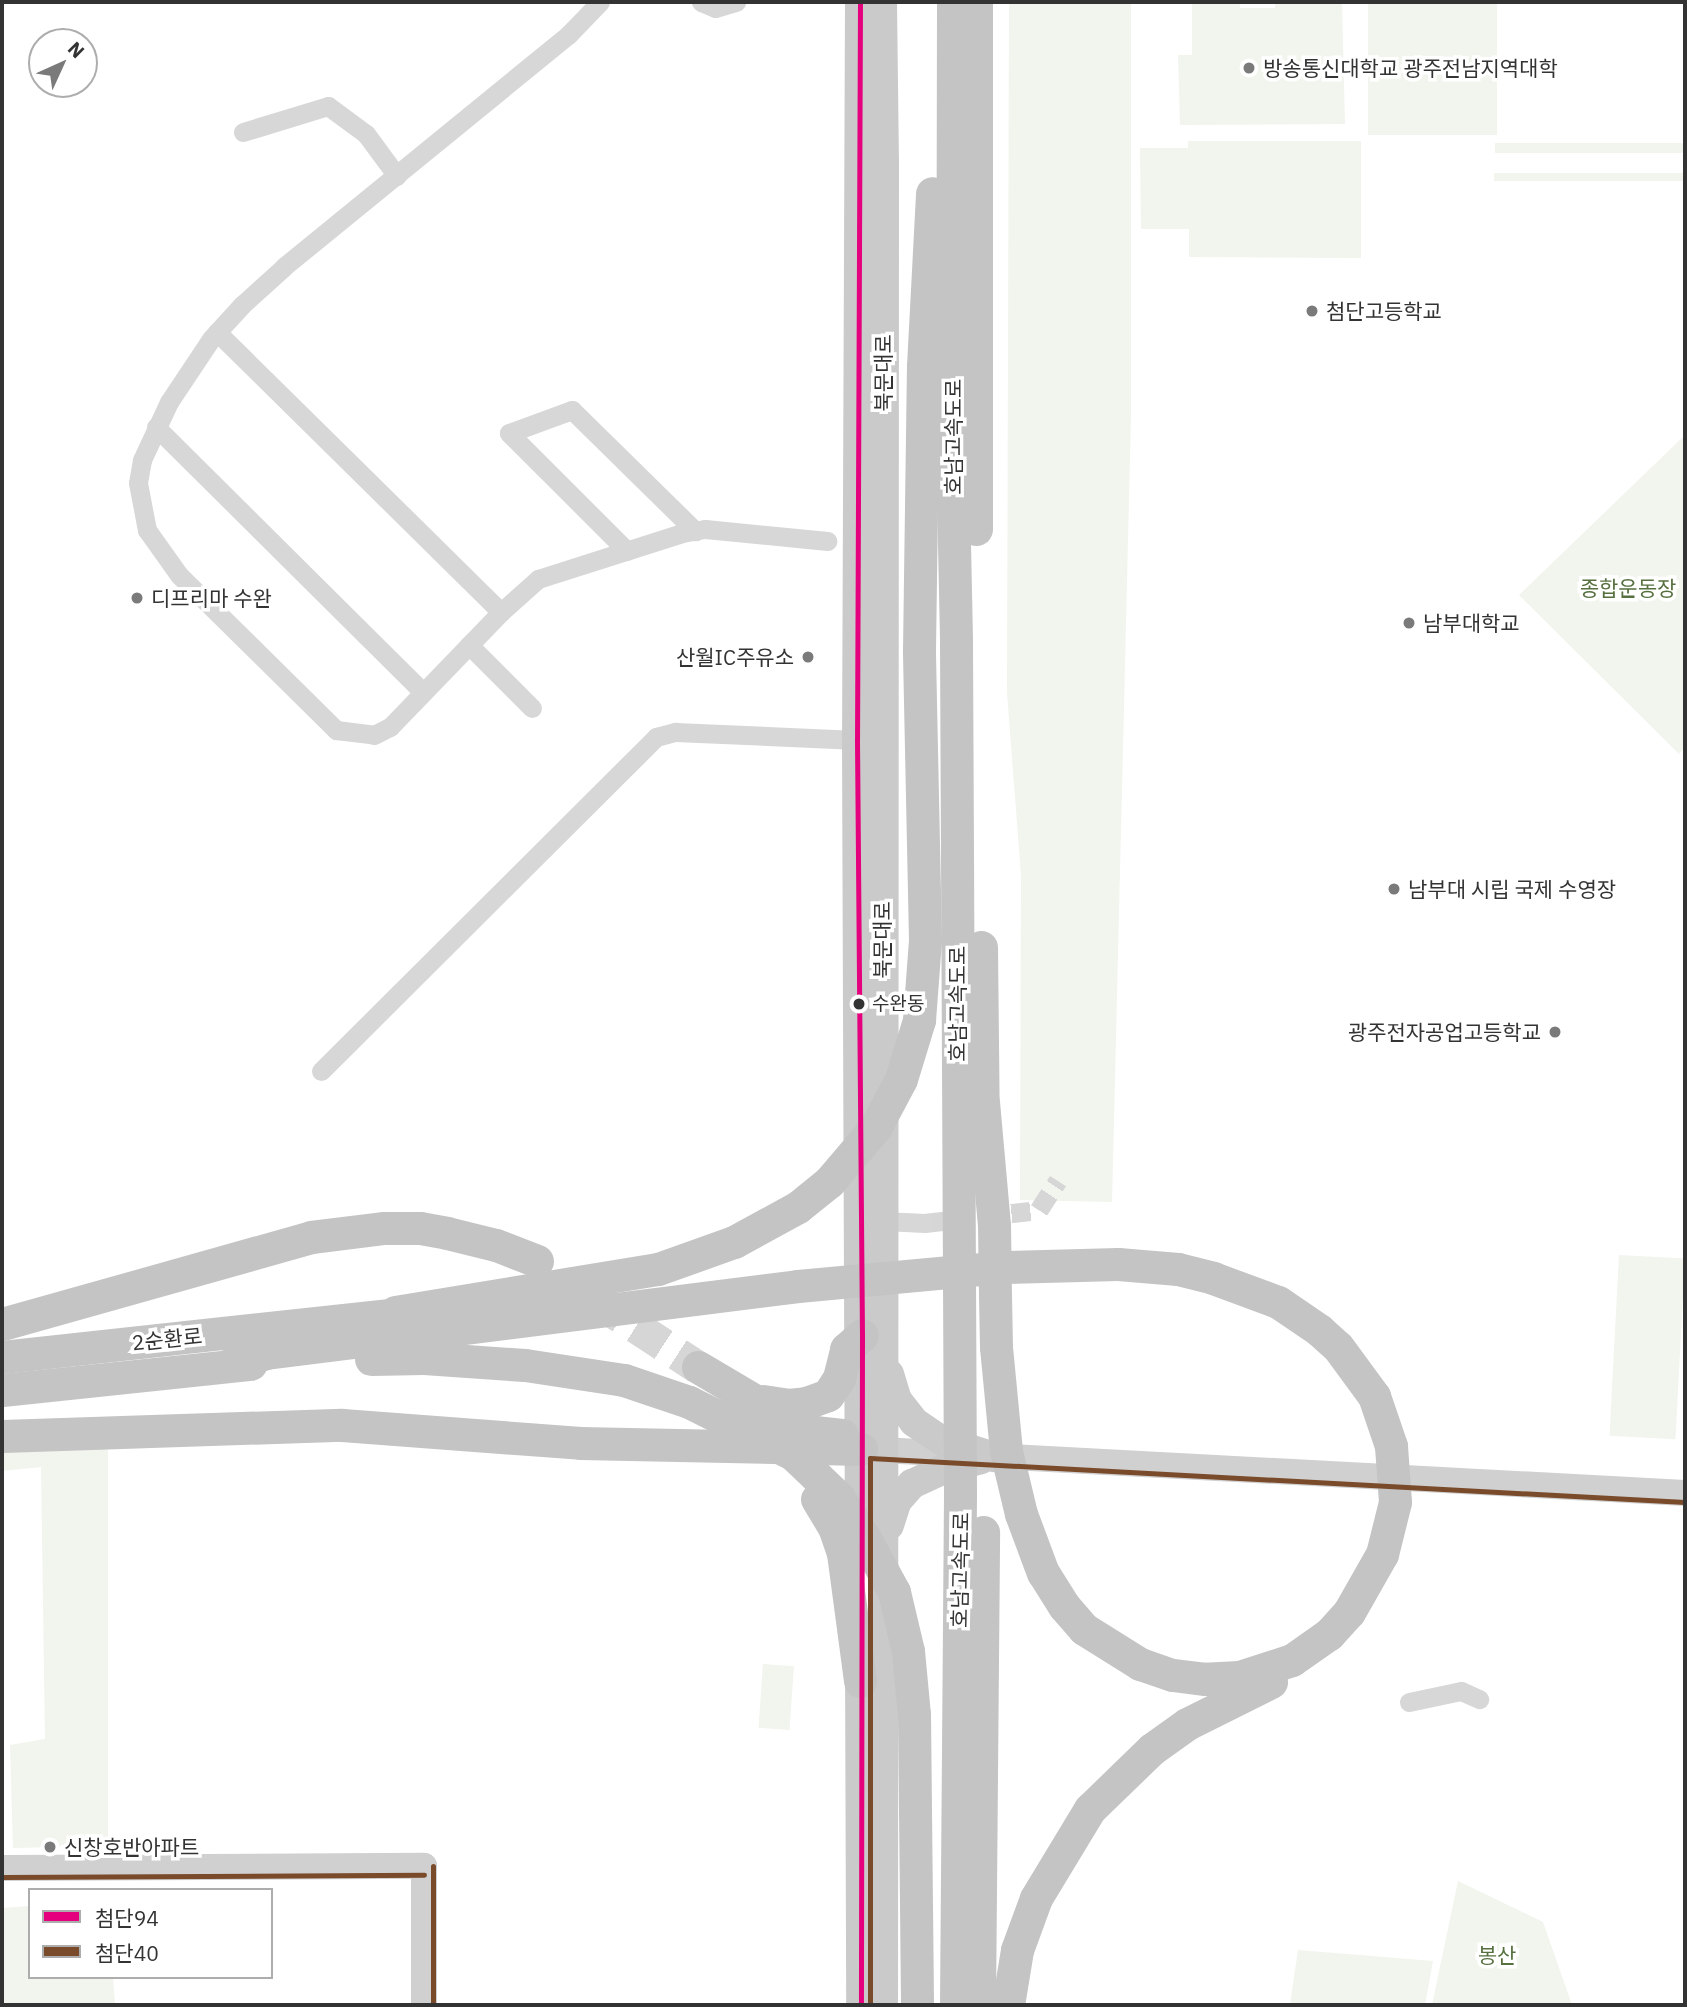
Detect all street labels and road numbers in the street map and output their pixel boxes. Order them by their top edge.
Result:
street label: 북문대로 [870,334,896,412]
street label: 호남고속도로 [940,379,966,495]
street label: 북문대로 [869,901,895,979]
street label: 호남고속도로 [944,946,970,1062]
street label: 2순환로 [131,1323,203,1355]
street label: 호남고속도로 [946,1512,974,1628]

